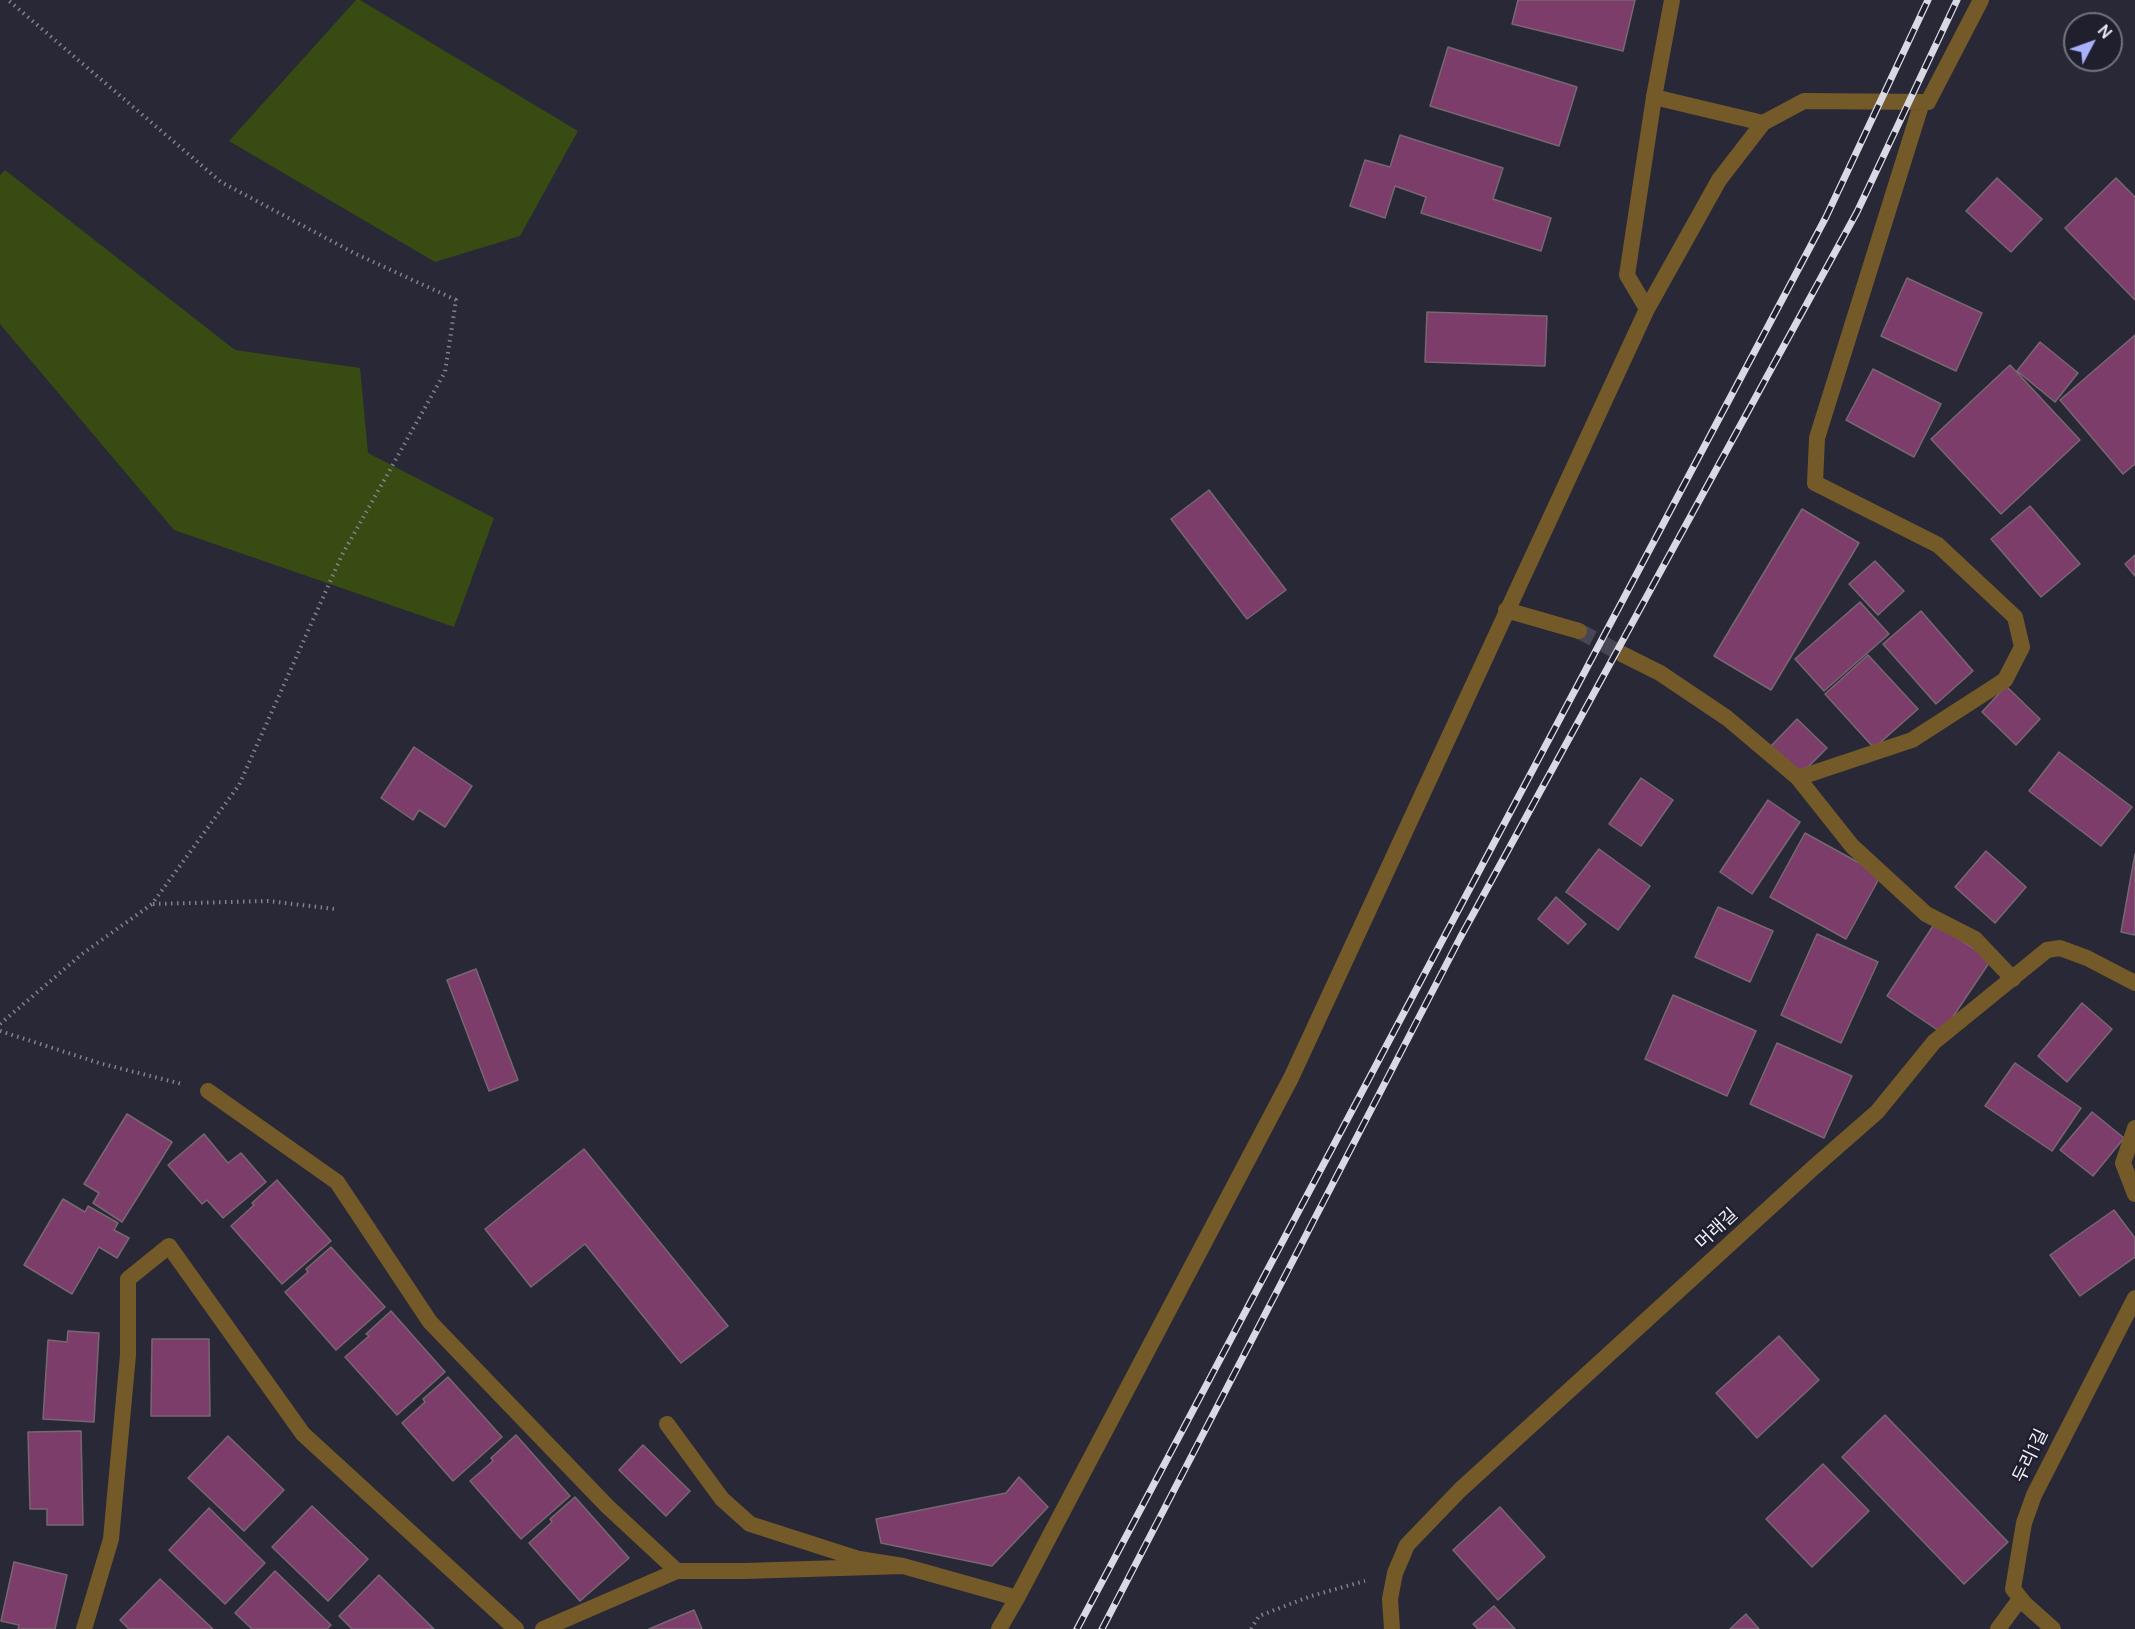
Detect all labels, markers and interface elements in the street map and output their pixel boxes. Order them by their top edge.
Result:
north arrow [2063,12,2123,72]
text: N [2093,20,2117,43]
street label: 머래길 [1691,1204,1743,1254]
street label: 두리1길 [2009,1426,2053,1486]

